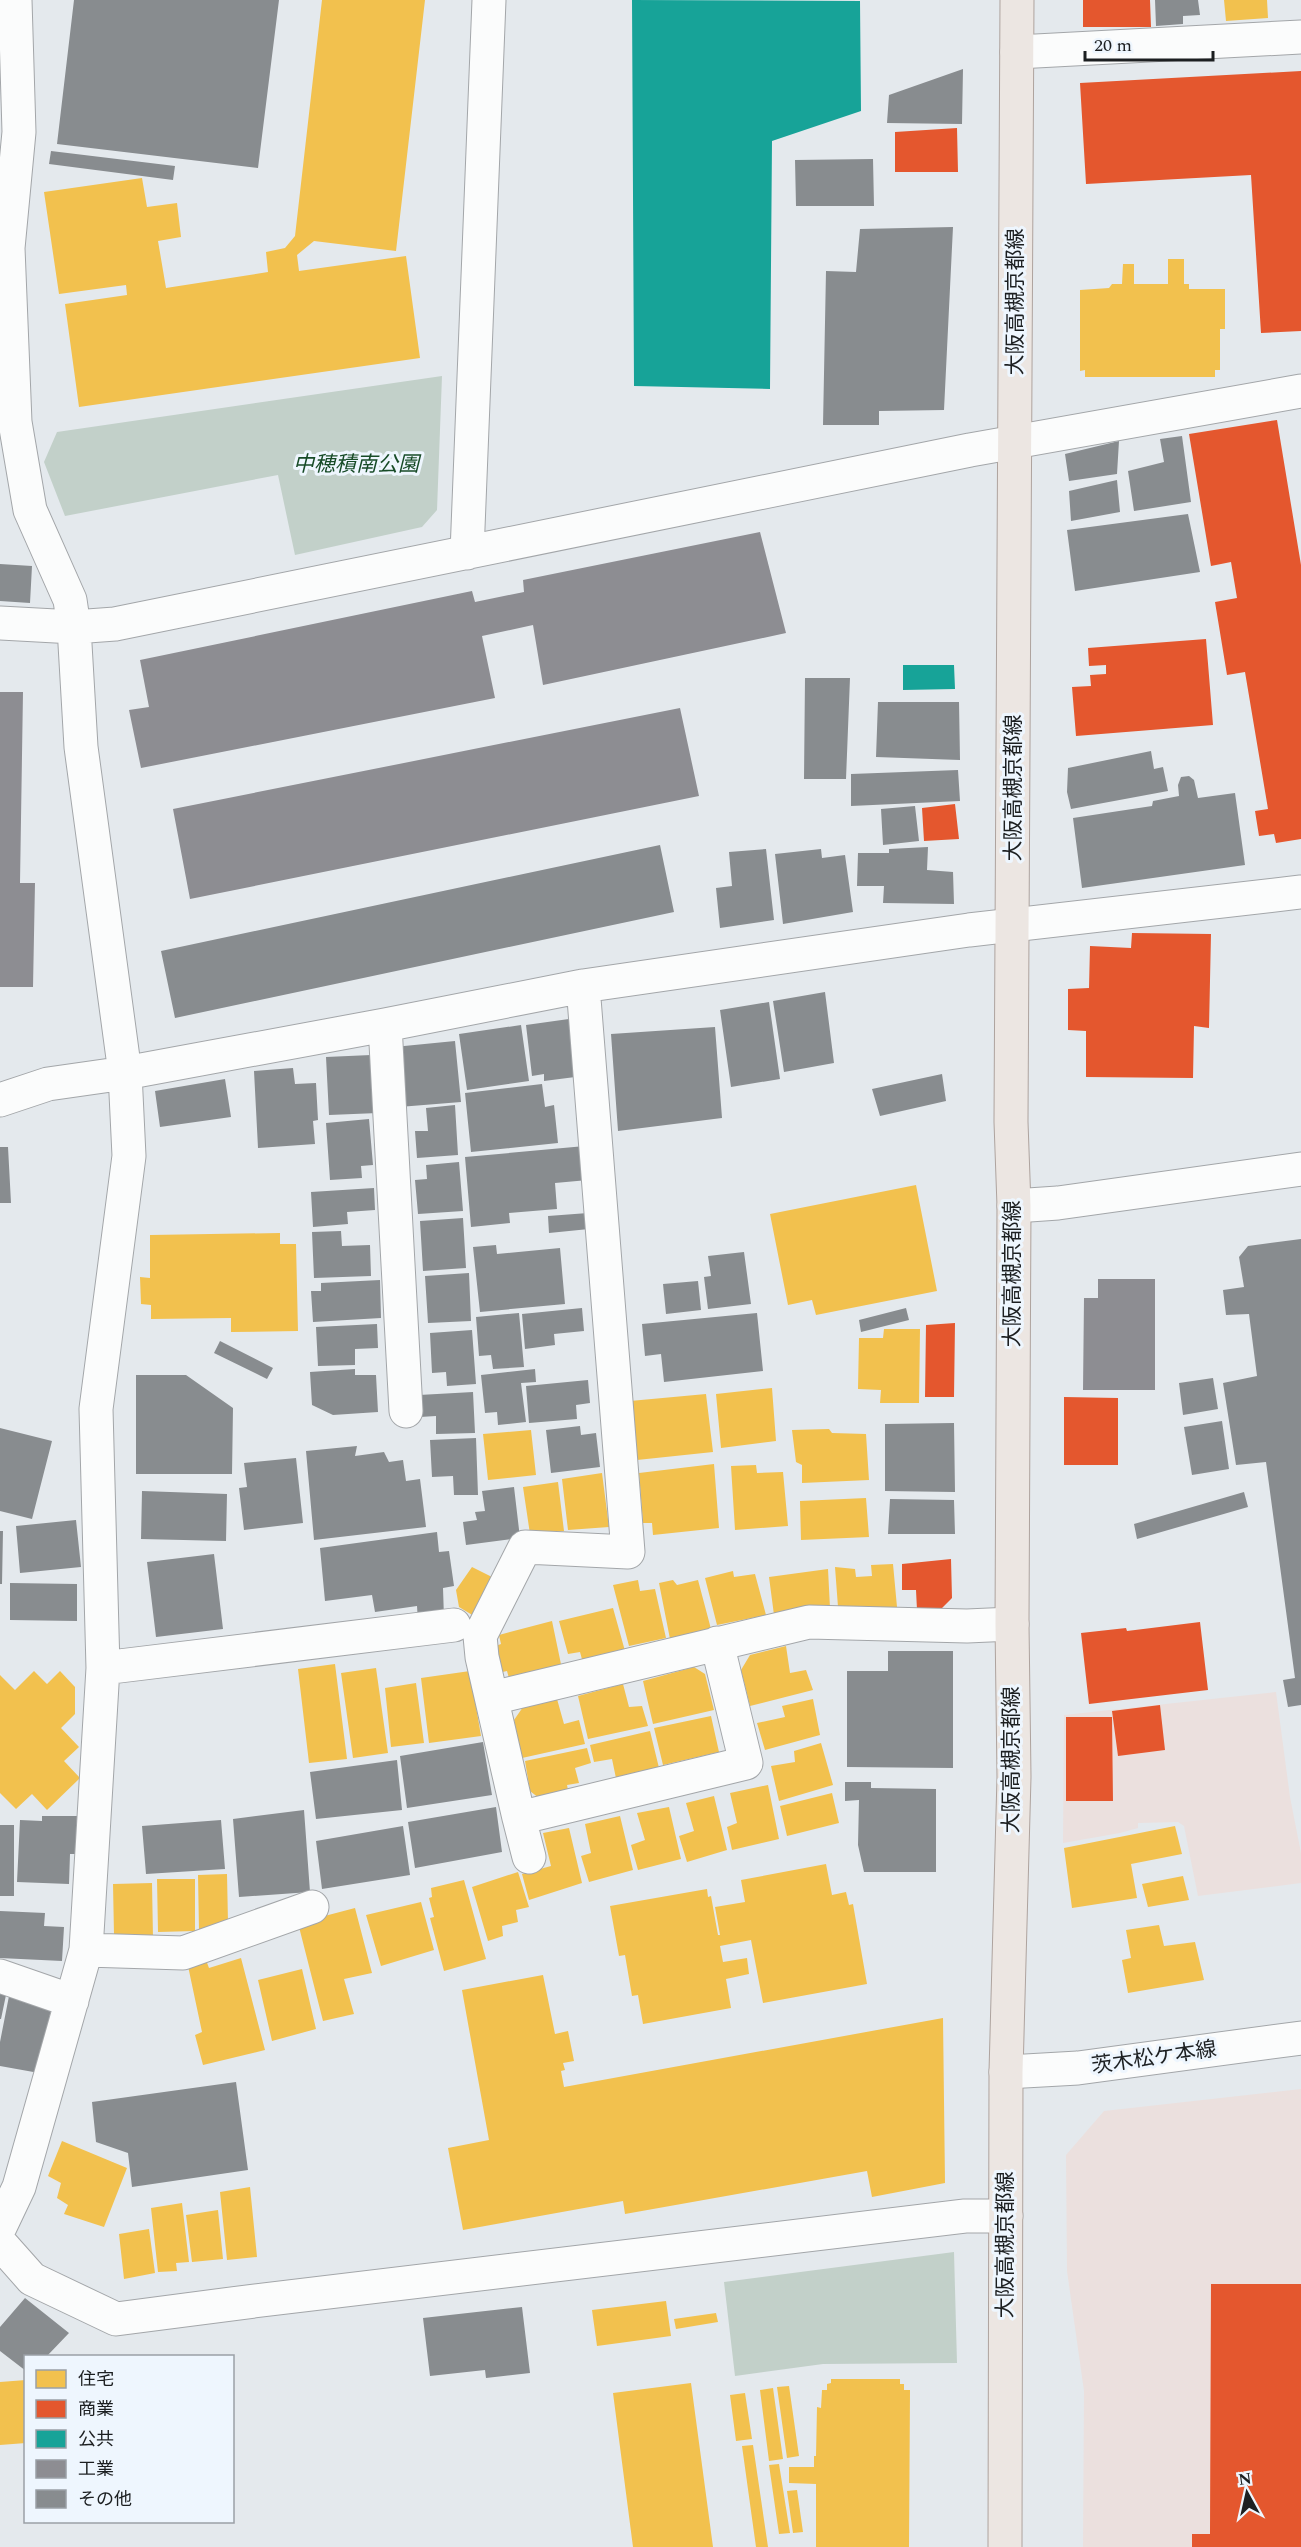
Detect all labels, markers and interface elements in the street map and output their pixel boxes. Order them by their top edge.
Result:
scale bar [1085,24,1212,62]
text: 20 m [1094,32,1132,59]
street label: 大阪高槻京都線 [1000,229,1032,376]
park label: 中穂積南公園 [293,449,422,481]
street label: 大阪高槻京都線 [998,715,1030,862]
street label: 大阪高槻京都線 [997,1201,1029,1348]
street label: 大阪高槻京都線 [996,1687,1028,1834]
street label: 茨木松ケ本線 [1089,2033,1219,2083]
street label: 大阪高槻京都線 [990,2172,1022,2319]
legend [24,2355,234,2523]
text: 住宅 [78,2366,114,2393]
text: 商業 [78,2396,114,2423]
text: 公共 [78,2426,114,2453]
text: 工業 [78,2456,114,2483]
north arrow [1217,2463,1277,2523]
text: N [1237,2466,1253,2492]
text: その他 [78,2486,132,2513]

